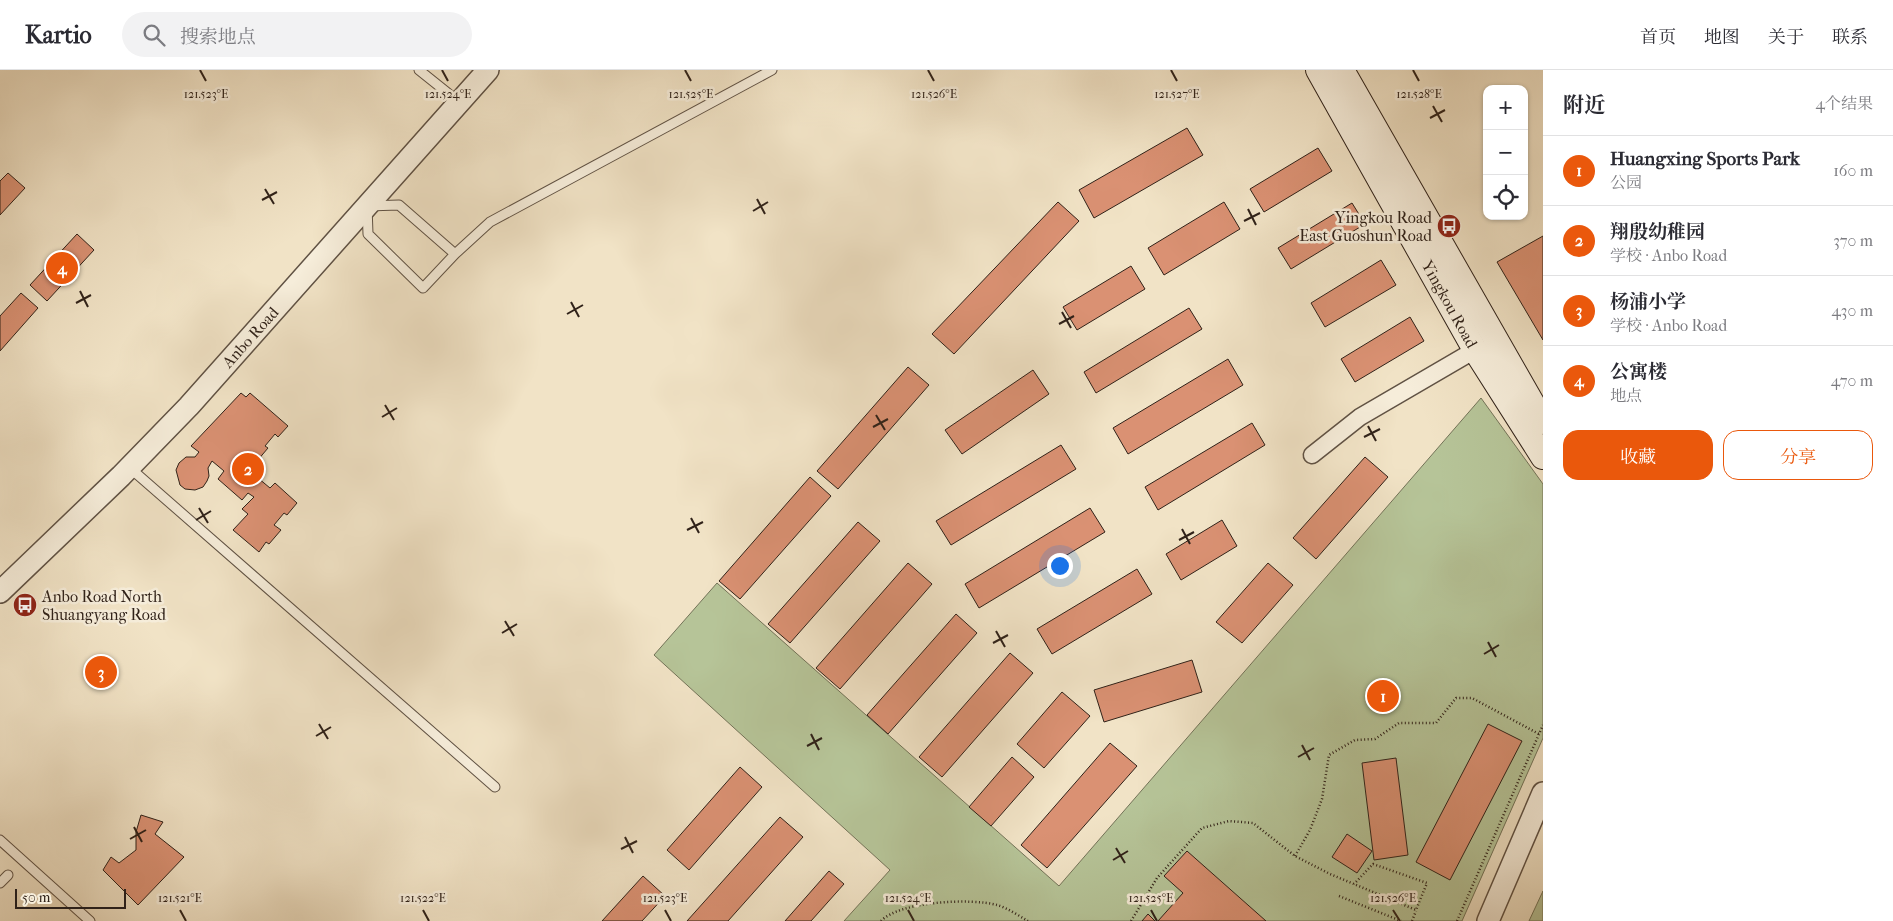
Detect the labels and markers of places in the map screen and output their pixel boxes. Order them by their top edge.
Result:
place label: Yingkou Road East Guoshun Road [1299,208,1432,245]
bus stop icon: Yingkou Road East Guoshun Road [1436,213,1462,239]
pin: 4 [46,249,78,287]
pin: 2 [232,450,264,488]
place label: Anbo Road North Shuangyang Road [41,587,166,624]
bus stop icon: Anbo Road North Shuangyang Road [12,592,38,618]
pin: 3 [85,653,117,691]
pin: 1 [1367,677,1399,715]

